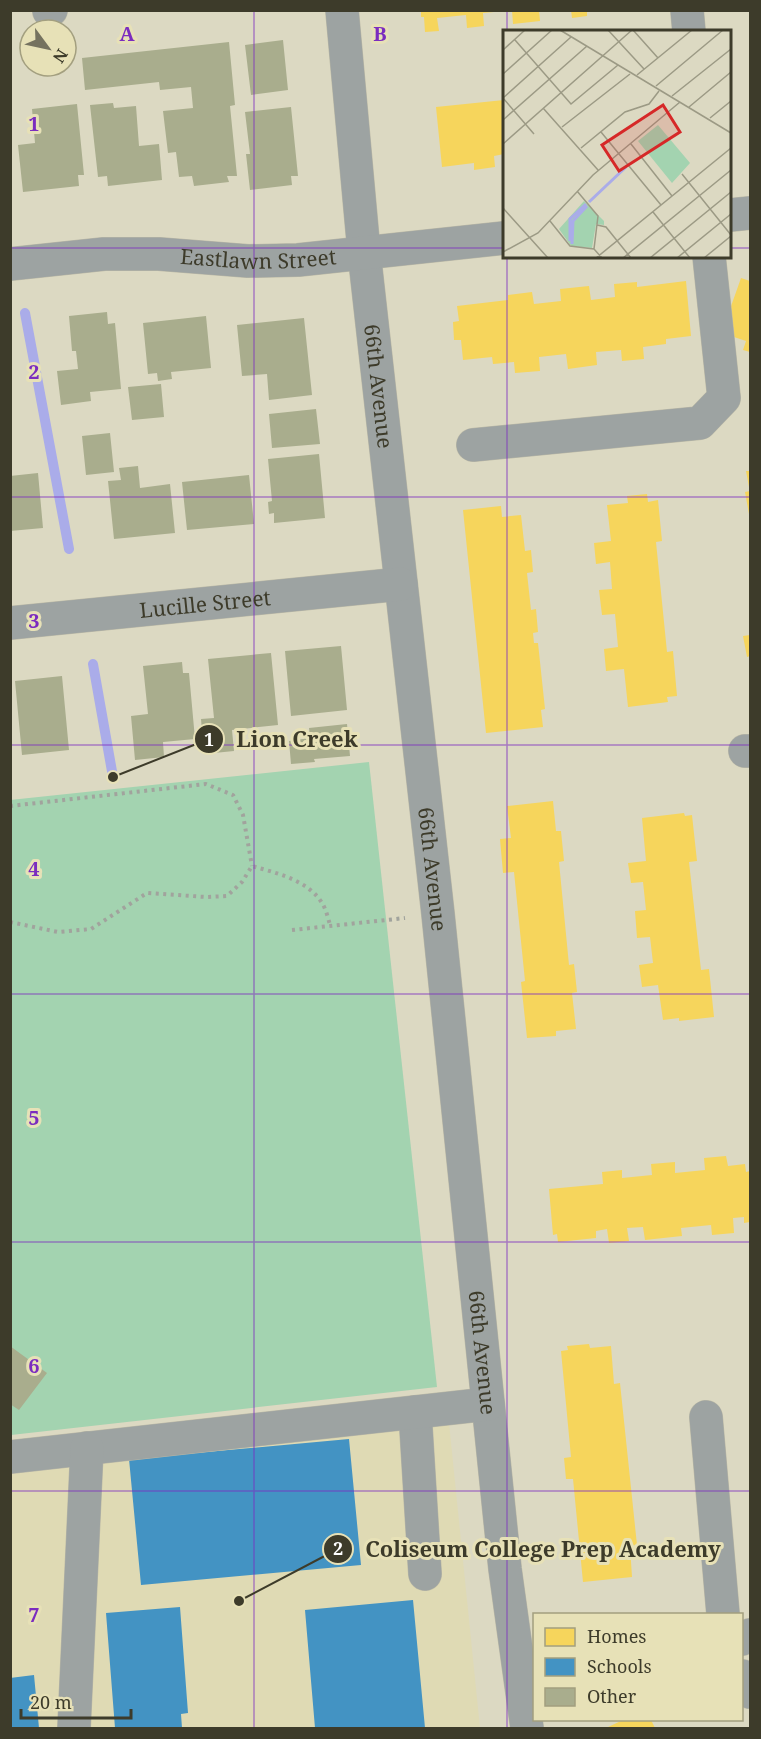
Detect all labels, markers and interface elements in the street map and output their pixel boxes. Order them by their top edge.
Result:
north arrow [18,18,78,78]
text: A [119,20,135,47]
text: B [373,20,387,47]
inset map [503,30,731,258]
text: N [48,45,73,68]
text: 1 [28,110,40,137]
street label: Eastlawn Street [179,242,337,275]
street label: 66th Avenue [358,323,400,450]
text: 2 [28,358,40,385]
street label: Lucille Street [138,583,272,624]
text: 3 [28,607,40,634]
callout: Lion Creek [194,719,370,759]
text: Lion Creek [236,723,358,753]
text: 1 [204,727,214,751]
street label: 66th Avenue [412,806,454,933]
text: 4 [28,855,40,882]
text: 5 [28,1104,40,1131]
street label: 66th Avenue [463,1289,503,1416]
text: 6 [28,1352,40,1379]
callout: Coliseum College Prep Academy [323,1529,733,1569]
text: Coliseum College Prep Academy [365,1533,721,1563]
text: 2 [333,1536,343,1560]
text: 7 [28,1601,40,1628]
legend [533,1613,743,1721]
text: Homes [587,1624,646,1648]
text: Schools [587,1654,652,1678]
scale bar [21,1682,130,1720]
text: Other [587,1684,637,1708]
text: 20 m [30,1690,72,1714]

